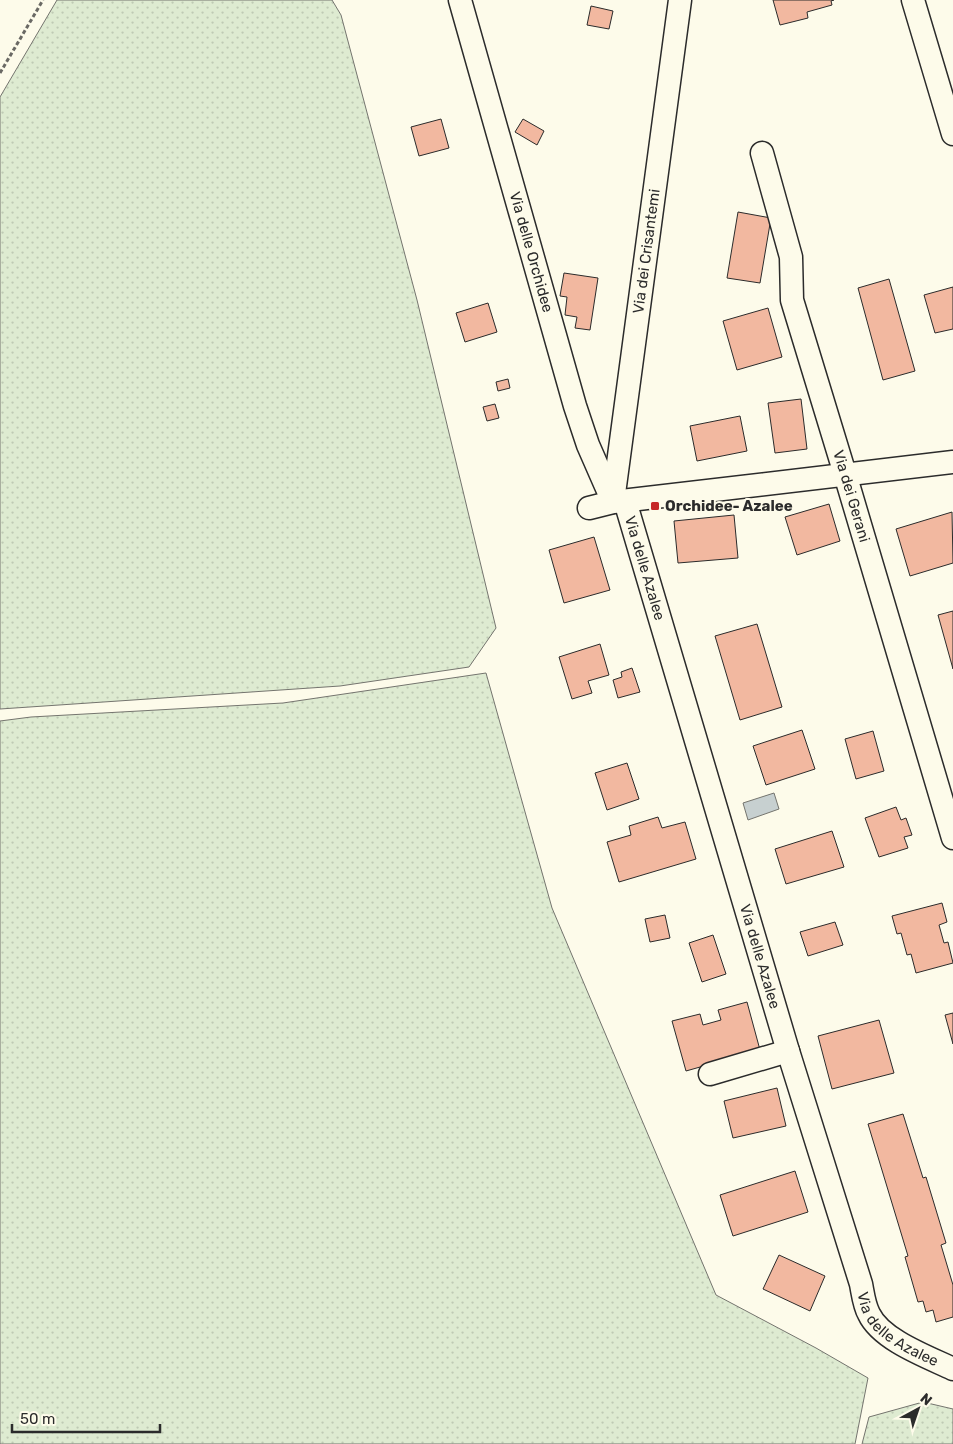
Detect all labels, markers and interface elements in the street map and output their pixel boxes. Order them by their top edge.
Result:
street label: Via dei Crisantemi [629,188,664,315]
street label: Via delle Orchidee [506,190,557,315]
street label: Via dei Gerani [829,448,874,544]
place label: Orchidee- Azalee [665,497,793,515]
marker: Orchidee- Azalee [649,500,661,512]
street label: Via delle Azalee [621,514,669,623]
street label: Via delle Azalee [736,902,784,1011]
street label: Via delle Azalee [854,1290,941,1370]
north arrow [893,1384,943,1434]
text: N [917,1390,935,1409]
scale bar [12,1402,160,1434]
text: 50 m [20,1410,55,1428]

